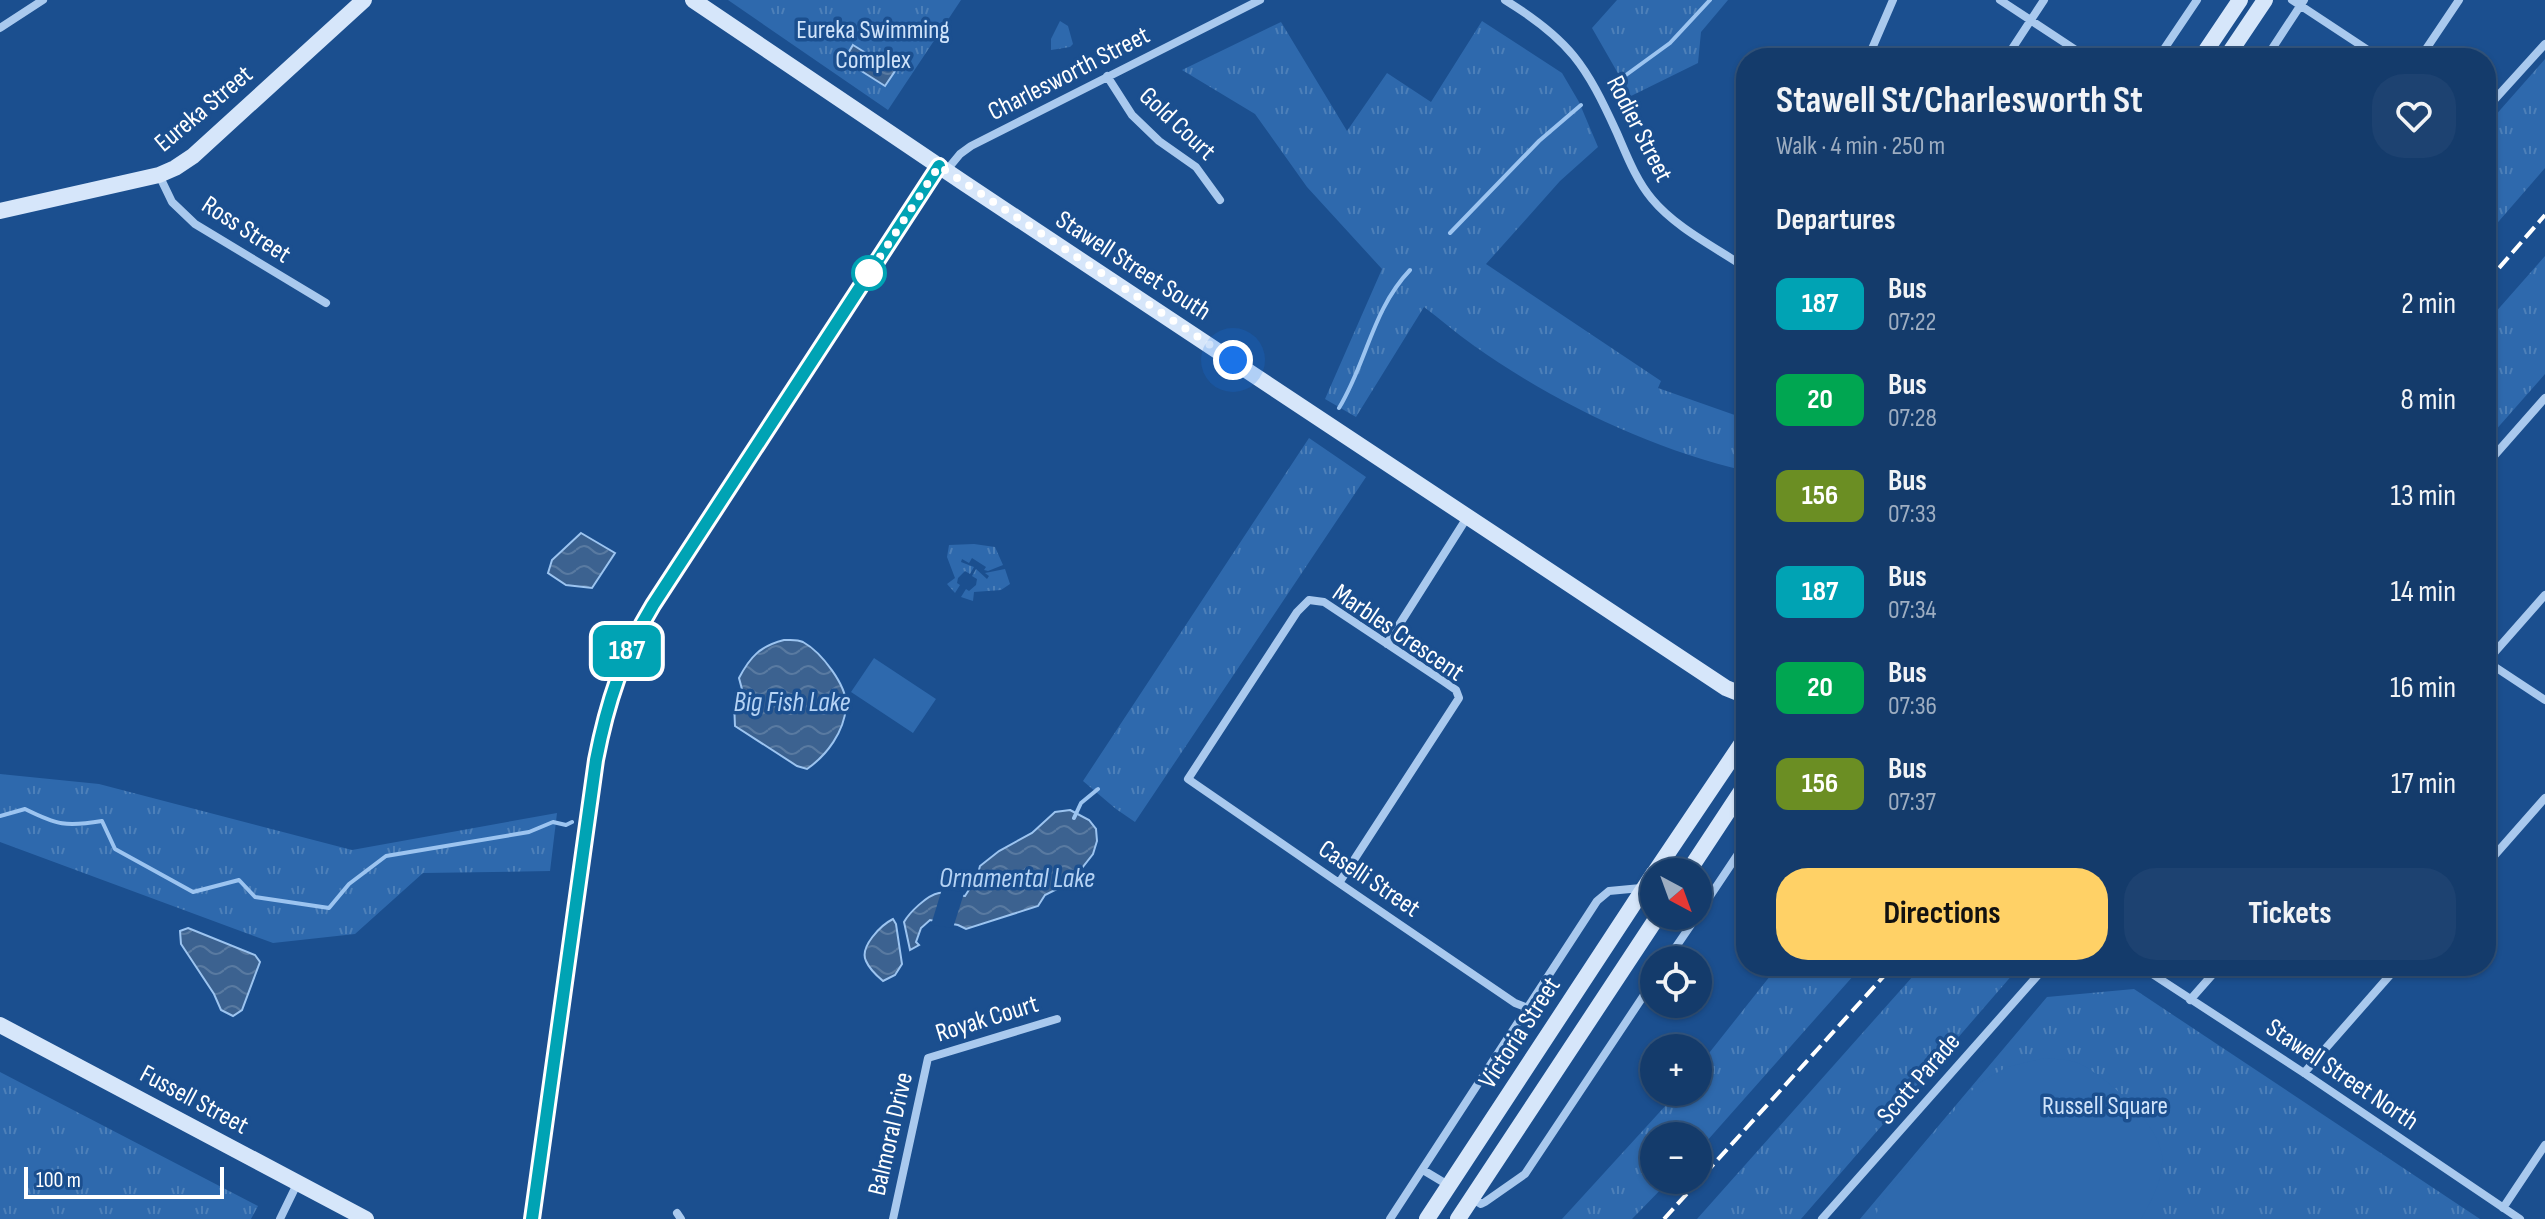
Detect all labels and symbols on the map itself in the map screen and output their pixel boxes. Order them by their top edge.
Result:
park label: Eureka Swimming Complex [796,15,950,76]
street label: Charlesworth Street [983,20,1155,128]
street label: Eureka Street [149,59,259,159]
street label: Rodier Street [1599,71,1679,187]
street label: Gold Court [1132,81,1222,167]
street label: Ross Street [196,190,296,270]
street label: Stawell Street South [1050,204,1216,328]
unlabelled marker [852,256,886,290]
your location [1213,340,1253,380]
street label: Marbles Crescent [1326,578,1470,688]
line badge: 187 [581,625,673,677]
water label: Big Fish Lake [733,686,851,719]
street label: Caselli Street [1312,834,1426,924]
north arrow [1640,858,1712,930]
water label: Ornamental Lake [939,862,1095,895]
street label: Victoria Street [1473,971,1568,1095]
street label: Royak Court [932,989,1042,1049]
street label: Stawell Street North [2260,1013,2424,1137]
street label: Scott Parade [1871,1027,1967,1131]
street label: Fussell Street [135,1059,254,1141]
street label: Balmoral Drive [862,1069,920,1199]
park label: Russell Square [2042,1091,2168,1122]
scale bar [24,1163,224,1199]

